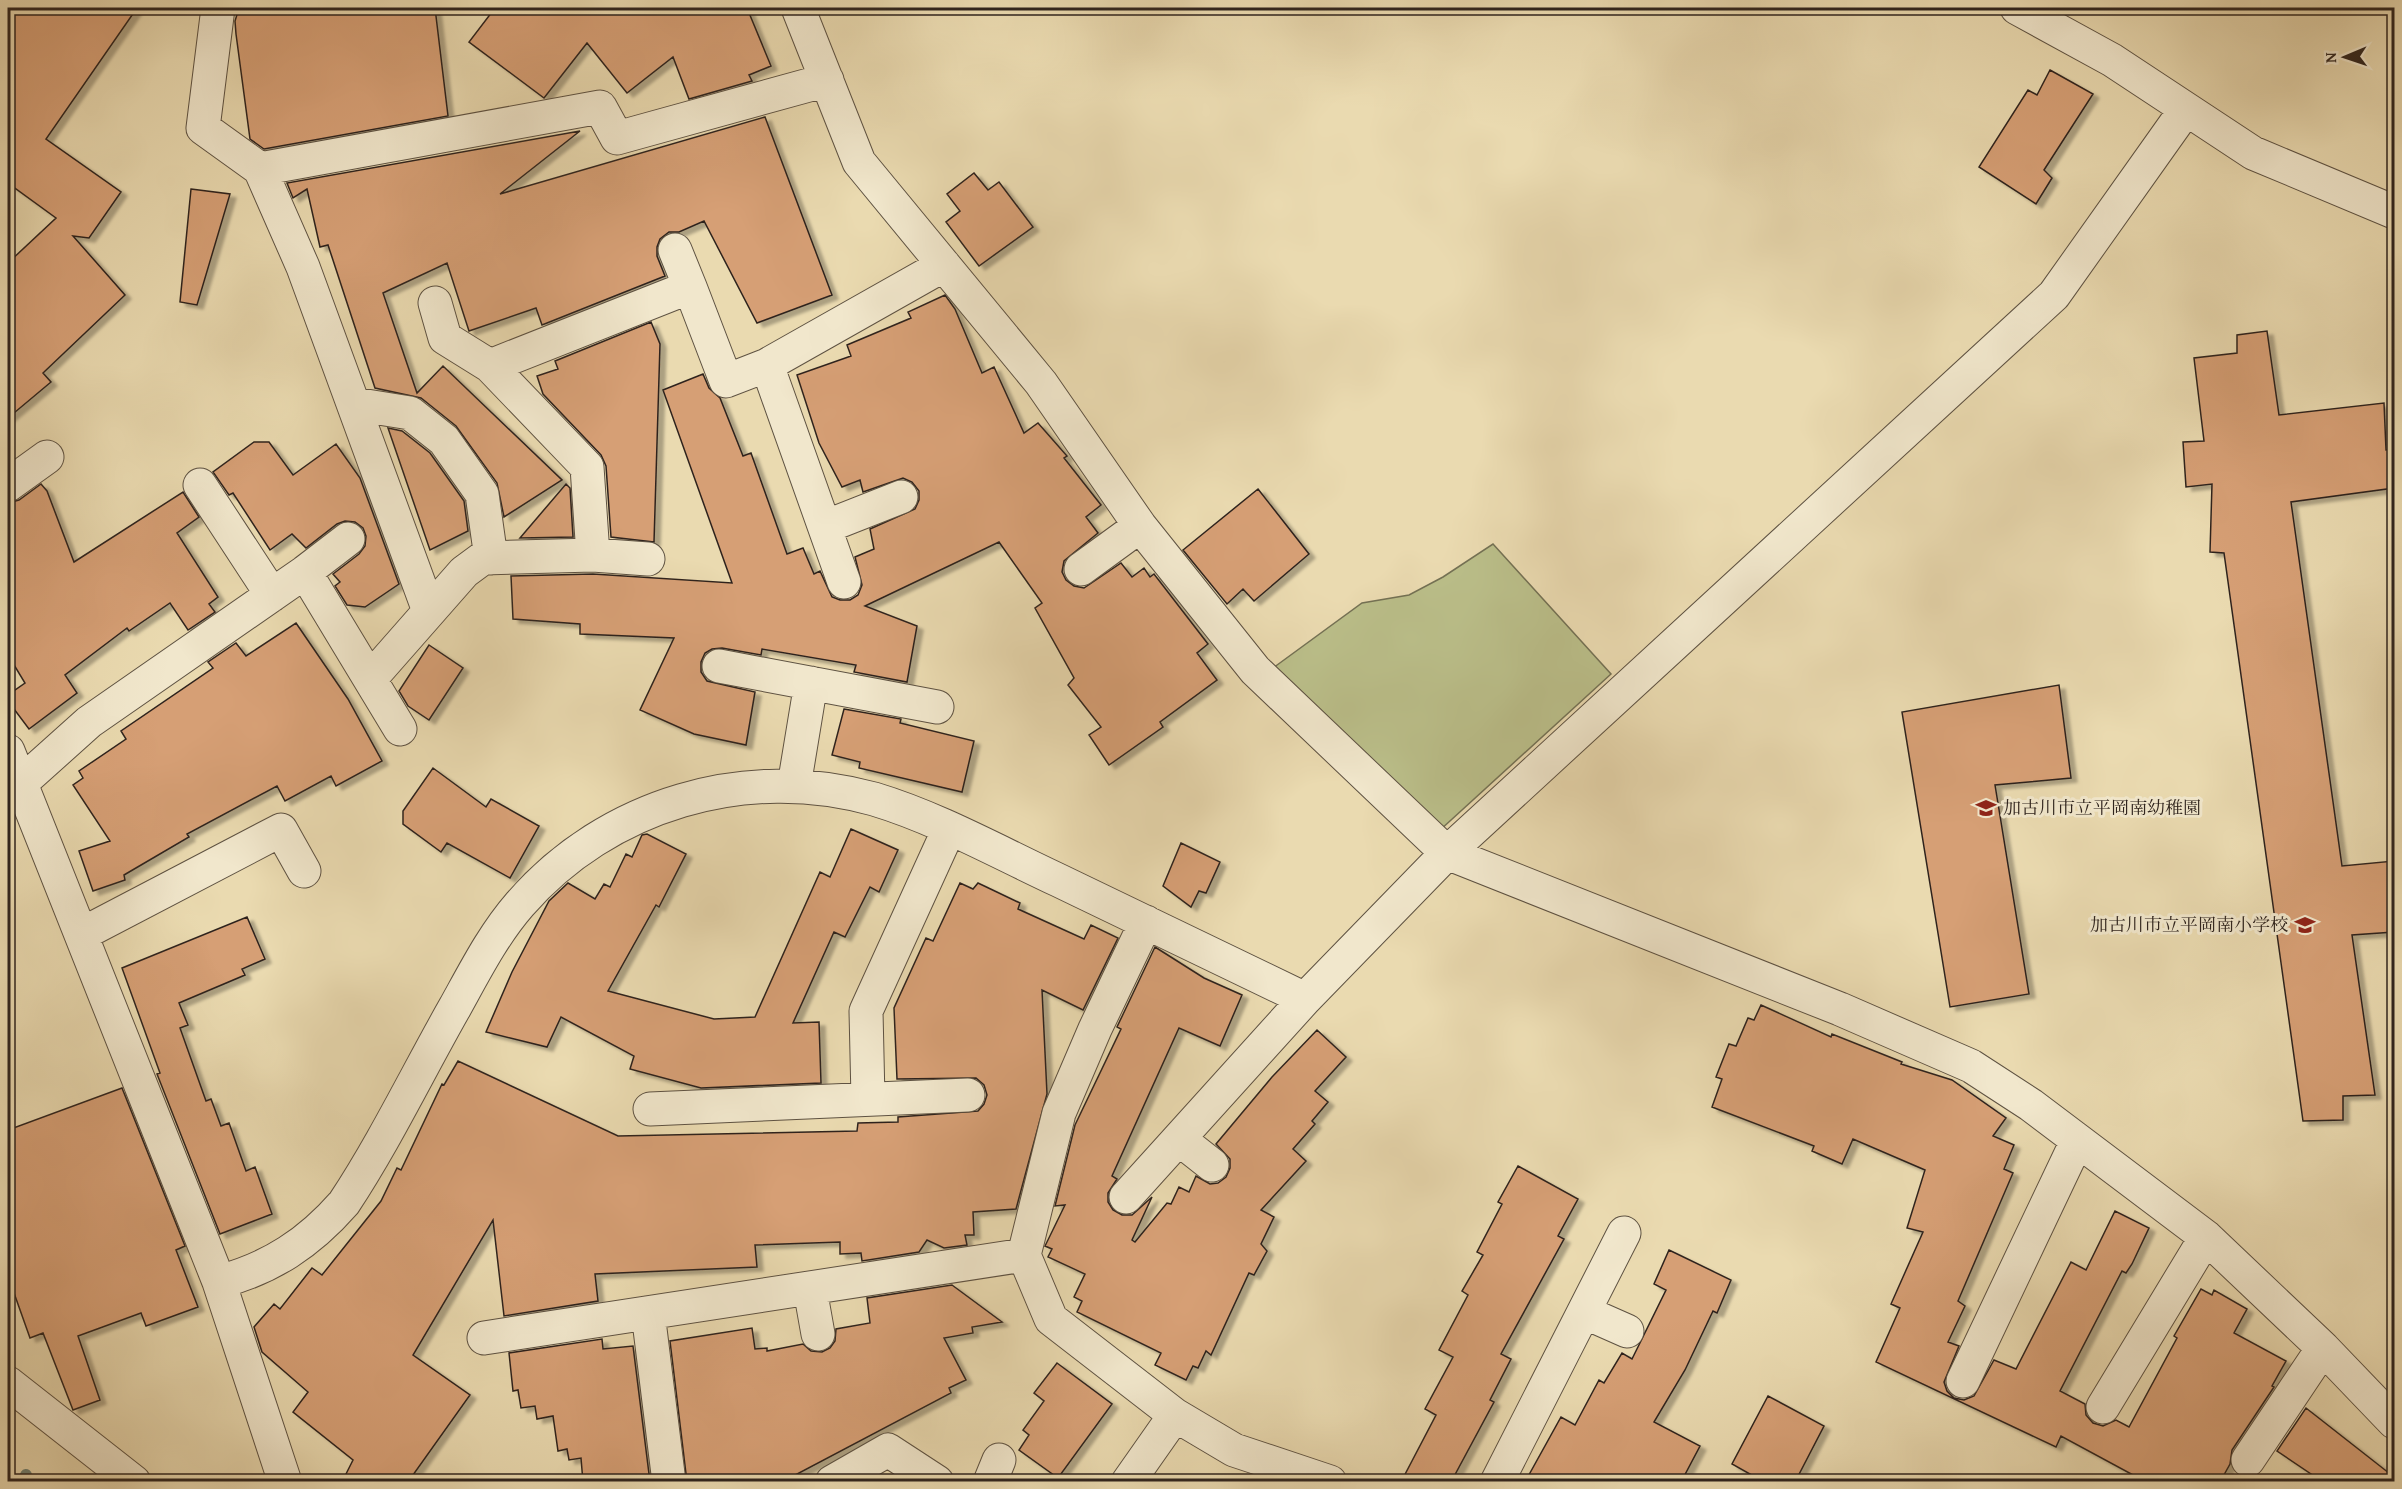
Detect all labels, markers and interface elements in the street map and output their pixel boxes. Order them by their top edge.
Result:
north arrow [2315,27,2375,87]
text: N [2318,51,2342,63]
place label: 加古川市立平岡南幼稚園 [2003,794,2201,821]
school or university icon: 加古川市立平岡南幼稚園 [1974,796,1998,820]
place label: 加古川市立平岡南小学校 [2090,911,2288,938]
school or university icon: 加古川市立平岡南小学校 [2293,913,2317,937]

